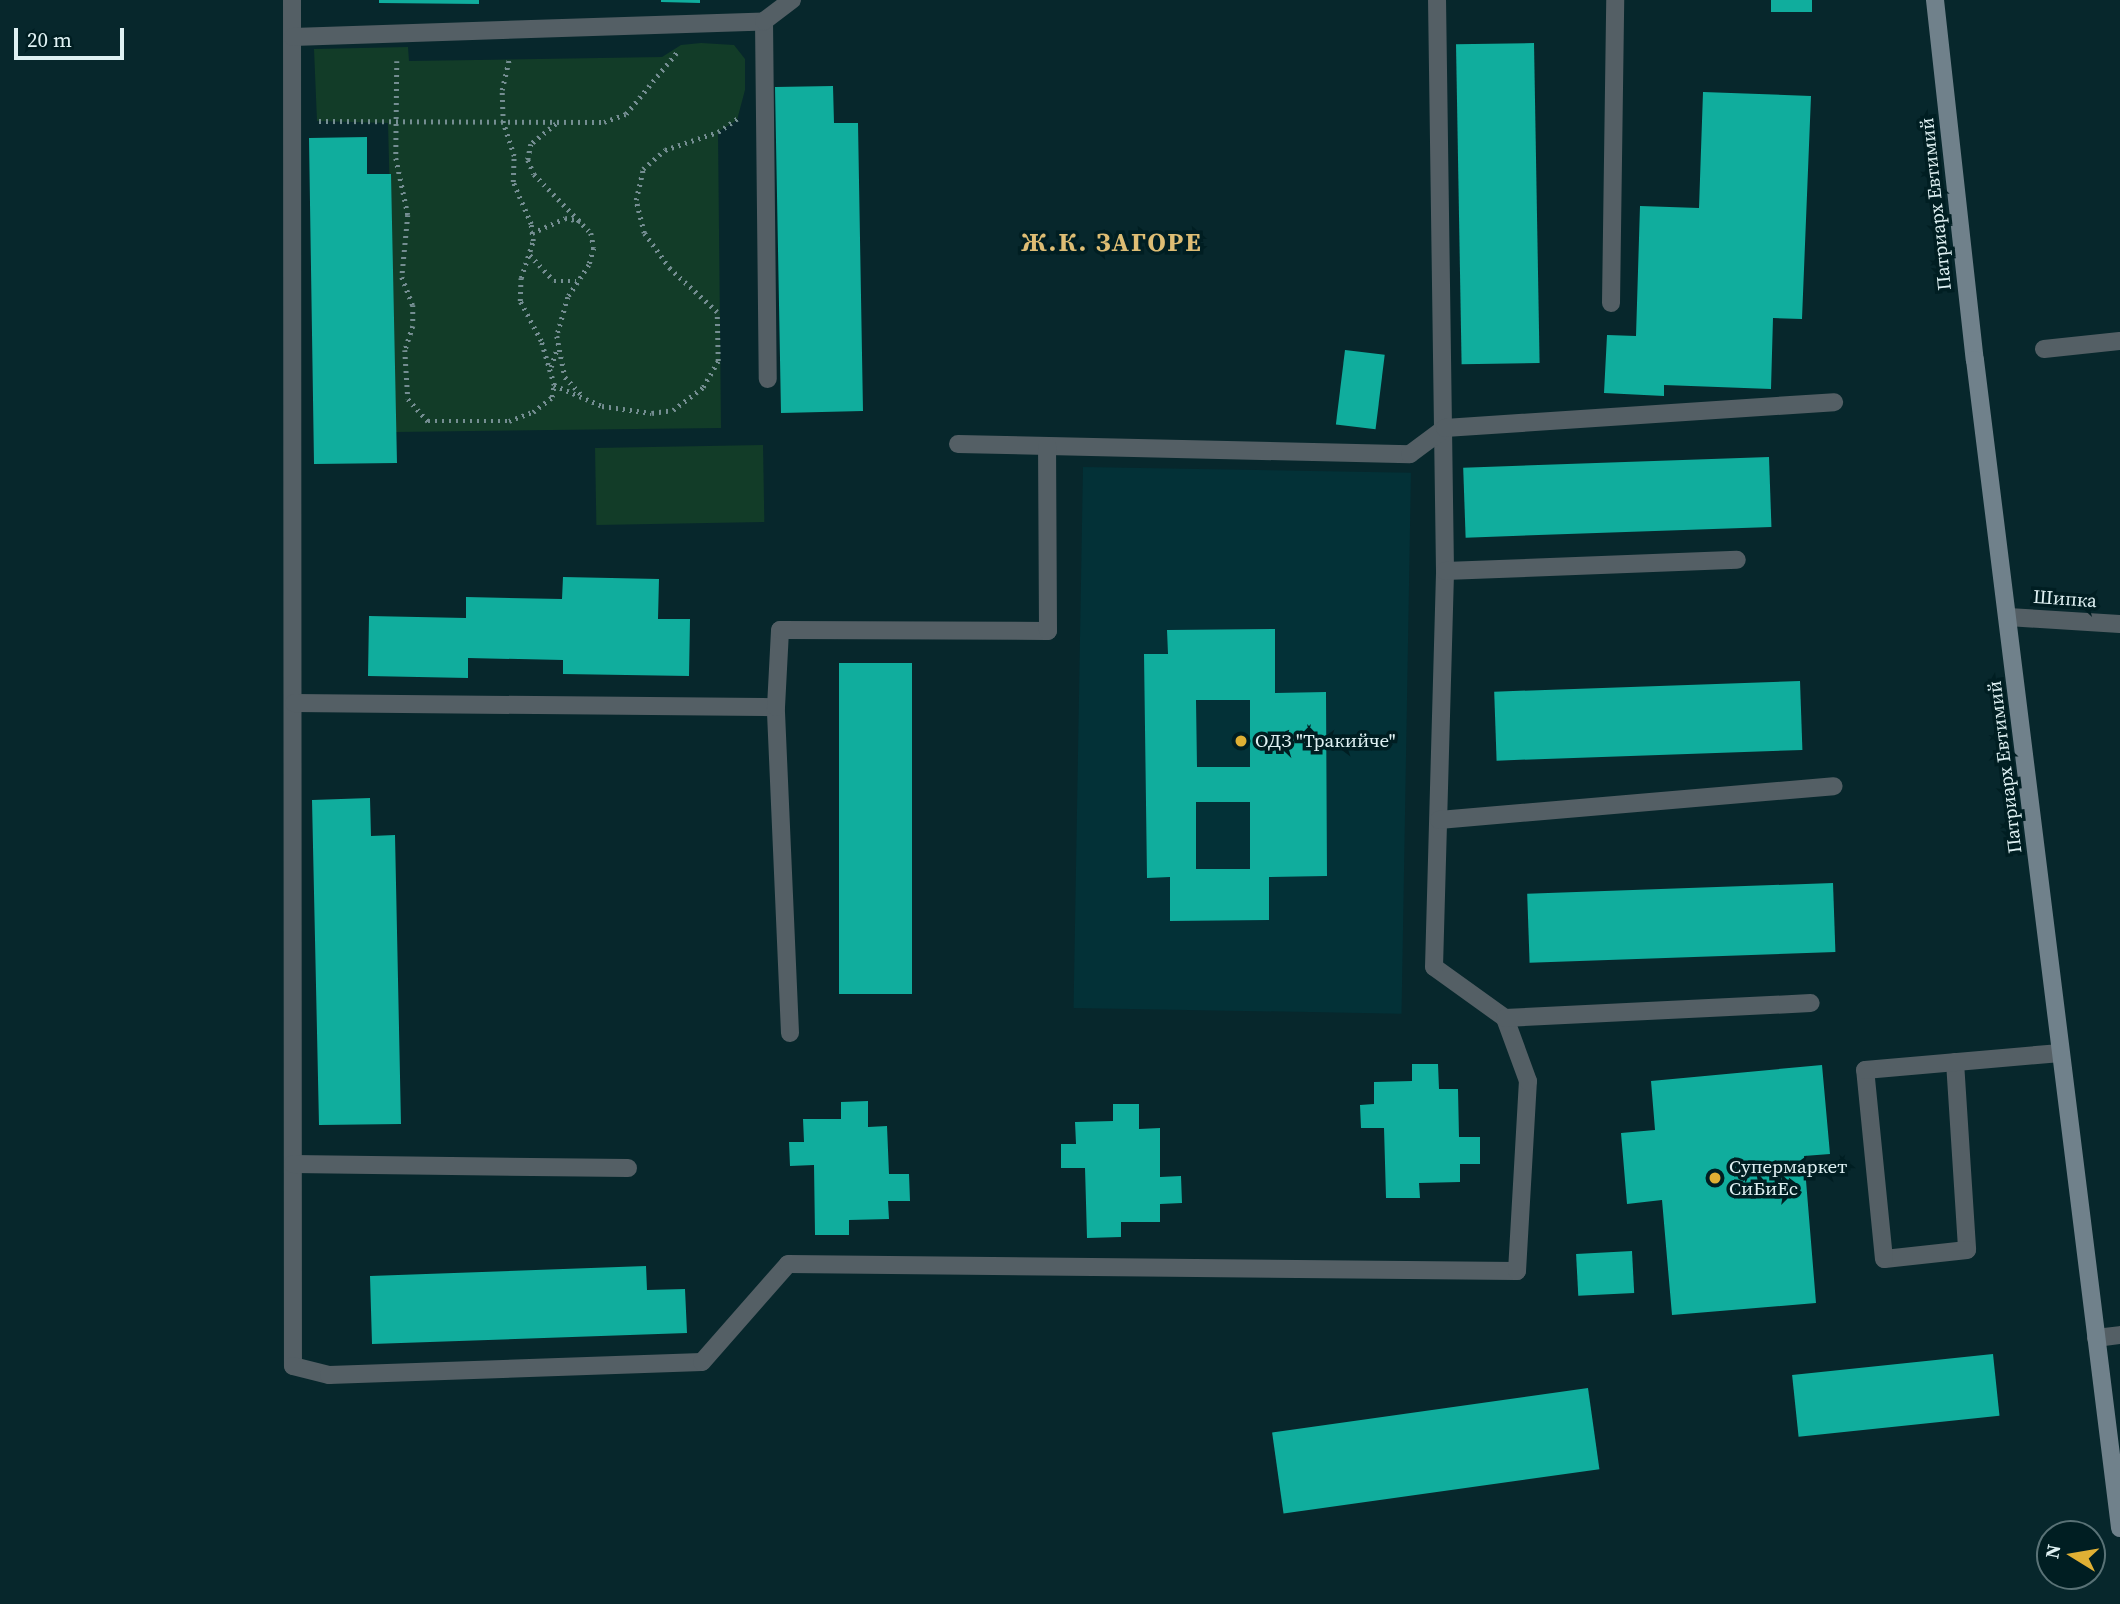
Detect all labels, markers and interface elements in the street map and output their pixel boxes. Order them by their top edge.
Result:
scale bar [18,14,128,58]
text: 20 m [27,25,72,54]
street label: Патриарх Евтимий [1916,116,1956,292]
district label: Ж.К. ЗАГОРE [1023,227,1201,259]
street label: Шипка [2032,585,2098,613]
street label: Патриарх Евтимий [1983,679,2027,855]
place label: ОДЗ "Тракийче" [1255,730,1396,752]
marker: ОДЗ "Тракийче" [1233,733,1249,749]
place label: Супермаркет СиБиЕс [1729,1156,1847,1200]
marker: Супермаркет СиБиЕс [1707,1170,1723,1186]
north arrow [2036,1520,2106,1590]
text: N [2038,1542,2066,1561]

